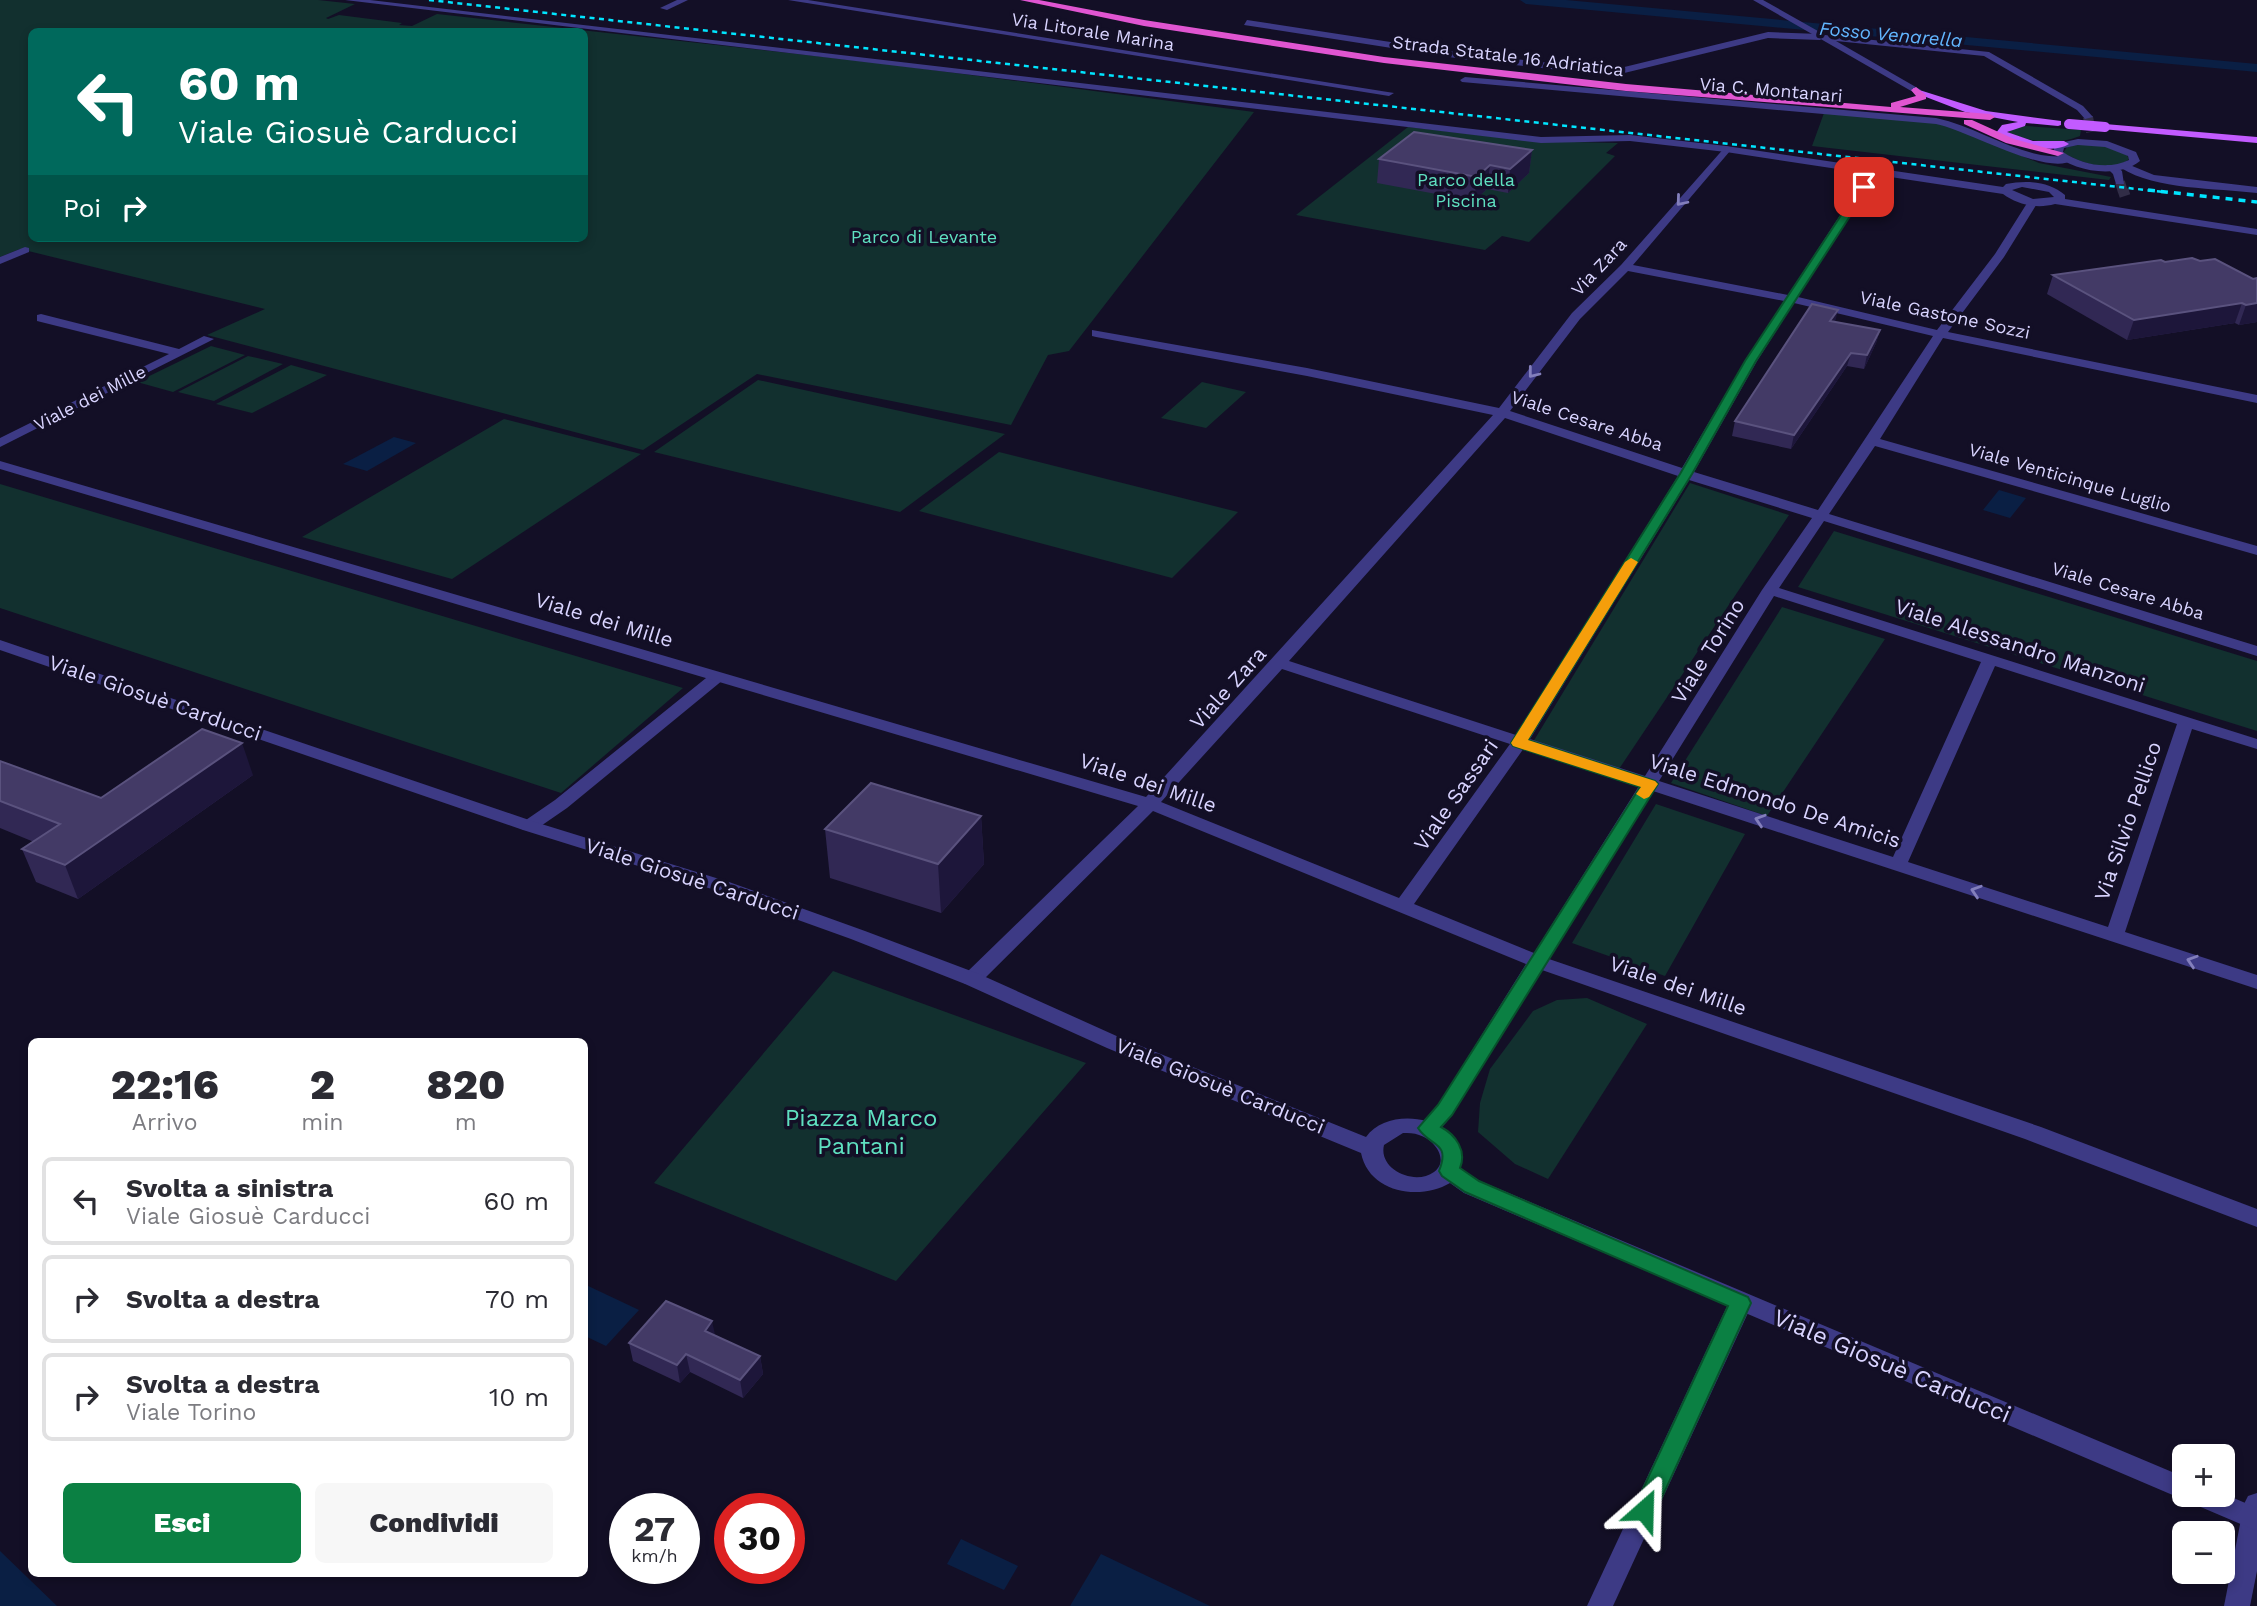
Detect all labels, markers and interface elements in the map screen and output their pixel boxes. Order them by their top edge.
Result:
street label: Via Litorale Marina [1010,8,1176,55]
water label: Fosso Venarella [1818,17,1964,52]
street label: Strada Statale 16 Adriatica [1391,31,1625,80]
text: 60 m [178,54,300,112]
icon: left [63,56,154,147]
street label: Via C. Montanari [1699,73,1844,106]
text: Viale Giosuè Carducci [178,113,518,151]
pin [1834,157,1894,217]
icon: arrive [1845,168,1883,206]
park label: Parco della Piscina [1417,169,1515,211]
icon: right [115,189,153,227]
one-way arrow [1677,192,1689,205]
text: Poi [63,193,101,223]
park label: Parco di Levante [851,226,997,247]
street label: Via Zara [1567,233,1631,300]
street label: Viale Gastone Sozzi [1858,286,2032,343]
street label: Viale dei Mille [30,360,149,435]
one-way arrow [1528,365,1541,377]
street label: Viale Cesare Abba [1508,386,1666,455]
street label: Viale Venticinque Luglio [1966,438,2174,517]
street label: Viale Cesare Abba [2049,557,2207,624]
street label: Viale dei Mille [532,587,676,652]
street label: Viale Alessandro Manzoni [1892,593,2148,698]
street label: Viale Torino [1665,594,1750,708]
street label: Viale Zara [1184,641,1271,734]
street label: Viale Giosuè Carducci [46,649,265,746]
street label: Viale Sassari [1408,734,1503,855]
street label: Via Silvio Pellico [2089,738,2166,904]
street label: Viale dei Mille [1076,747,1220,818]
street label: Viale Edmondo De Amicis [1646,748,1904,853]
one-way arrow [1754,814,1766,828]
street label: Viale Giosuè Carducci [582,832,802,925]
one-way arrow [1970,885,1982,899]
street label: Viale dei Mille [1606,950,1750,1021]
one-way arrow [2186,955,2199,969]
street label: Viale Giosuè Carducci [1112,1032,1328,1139]
text: 22:16 [111,1060,219,1109]
text: 2 [310,1060,335,1109]
text: 820 [426,1060,505,1109]
park label: Piazza Marco Pantani [785,1104,937,1160]
text: Arrivo [132,1109,198,1136]
text: min [301,1109,344,1136]
text: m [455,1109,477,1136]
text: Svolta a sinistra [126,1173,333,1203]
icon: left [67,1182,105,1220]
text: 60 m [483,1186,549,1216]
text: Viale Giosuè Carducci [126,1203,371,1230]
icon: right [67,1280,105,1318]
text: Svolta a destra [126,1284,319,1314]
text: 70 m [485,1284,549,1314]
street label: Viale Giosuè Carducci [1769,1303,2015,1429]
text: Svolta a destra [126,1369,319,1399]
icon: right [67,1378,105,1416]
text: 10 m [489,1382,549,1412]
text: Viale Torino [126,1399,256,1426]
map controls [2172,1444,2235,1584]
button: + [2172,1444,2235,1507]
position arrow [1607,1473,1681,1547]
button: Esci [63,1483,301,1563]
button: Condividi [315,1483,553,1563]
speed limit sign: 30 [714,1493,805,1584]
text: 27 [634,1508,675,1550]
button: − [2172,1521,2235,1584]
text: km/h [631,1545,678,1566]

